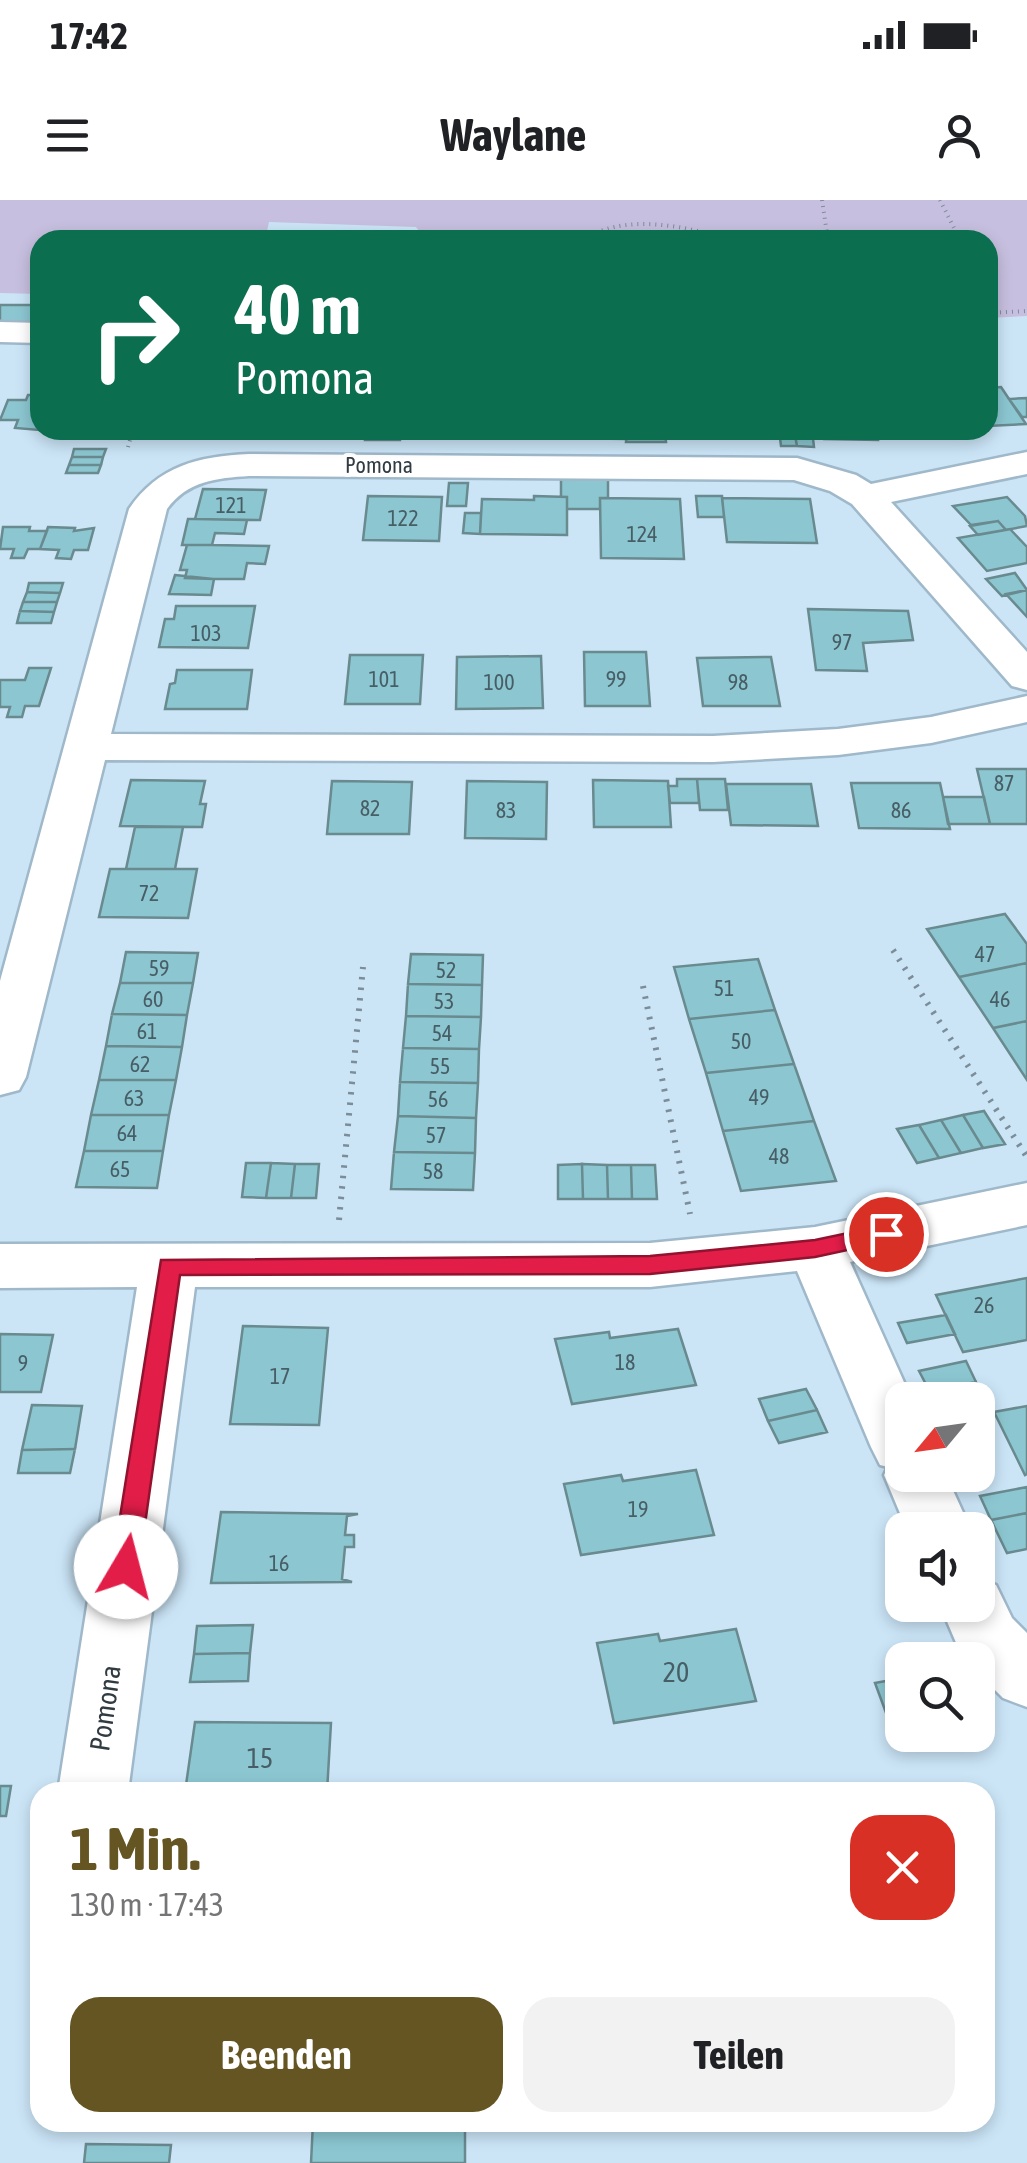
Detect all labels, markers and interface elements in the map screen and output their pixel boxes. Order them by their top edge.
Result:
text: 17:42 [50,14,128,57]
icon: menu [40,108,95,163]
icon: person [932,108,987,163]
text: Waylane [441,109,586,161]
text: 40 m [235,269,361,349]
icon: right [70,270,200,400]
text: Pomona [235,352,374,404]
street label: Pomona [345,452,413,478]
house number: 121 [215,492,247,518]
house number: 122 [387,505,419,531]
house number: 124 [626,521,658,547]
house number: 103 [190,620,222,646]
house number: 97 [832,629,852,655]
house number: 101 [368,666,400,692]
house number: 99 [606,666,626,692]
house number: 100 [483,669,515,695]
house number: 98 [728,669,748,695]
house number: 87 [994,770,1014,796]
house number: 82 [360,795,380,821]
house number: 83 [496,797,516,823]
house number: 86 [891,797,911,823]
house number: 72 [139,880,159,906]
house number: 47 [975,941,995,967]
house number: 59 [149,955,169,981]
house number: 52 [436,957,456,983]
house number: 51 [714,975,734,1001]
house number: 60 [143,986,163,1012]
house number: 46 [990,986,1010,1012]
house number: 53 [434,988,454,1014]
house number: 61 [137,1018,157,1044]
house number: 54 [432,1020,452,1046]
house number: 50 [731,1028,751,1054]
house number: 62 [130,1051,150,1077]
house number: 55 [430,1053,450,1079]
house number: 49 [749,1084,769,1110]
house number: 63 [124,1085,144,1111]
house number: 56 [428,1086,448,1112]
house number: 64 [117,1120,137,1146]
house number: 57 [426,1122,446,1148]
house number: 48 [769,1143,789,1169]
house number: 65 [110,1156,130,1182]
house number: 58 [423,1158,443,1184]
pin [844,1192,929,1277]
icon: arrive [859,1207,914,1262]
house number: 26 [974,1292,994,1318]
house number: 18 [615,1349,635,1375]
house number: 9 [18,1350,28,1376]
house number: 17 [270,1363,290,1389]
north arrow [885,1382,995,1492]
map controls [885,1382,995,1752]
house number: 19 [628,1496,648,1522]
button: sound [885,1512,995,1622]
position arrow [74,1515,178,1619]
house number: 16 [269,1550,289,1576]
button: search [885,1642,995,1752]
house number: 20 [663,1656,689,1688]
street label: Pomona [83,1663,127,1753]
house number: 15 [247,1742,273,1774]
text: 1 Min. [70,1814,200,1883]
button: close [850,1815,955,1920]
text: 130 m · 17:43 [70,1886,224,1923]
button: Beenden [70,1997,503,2112]
button: Teilen [523,1997,955,2112]

